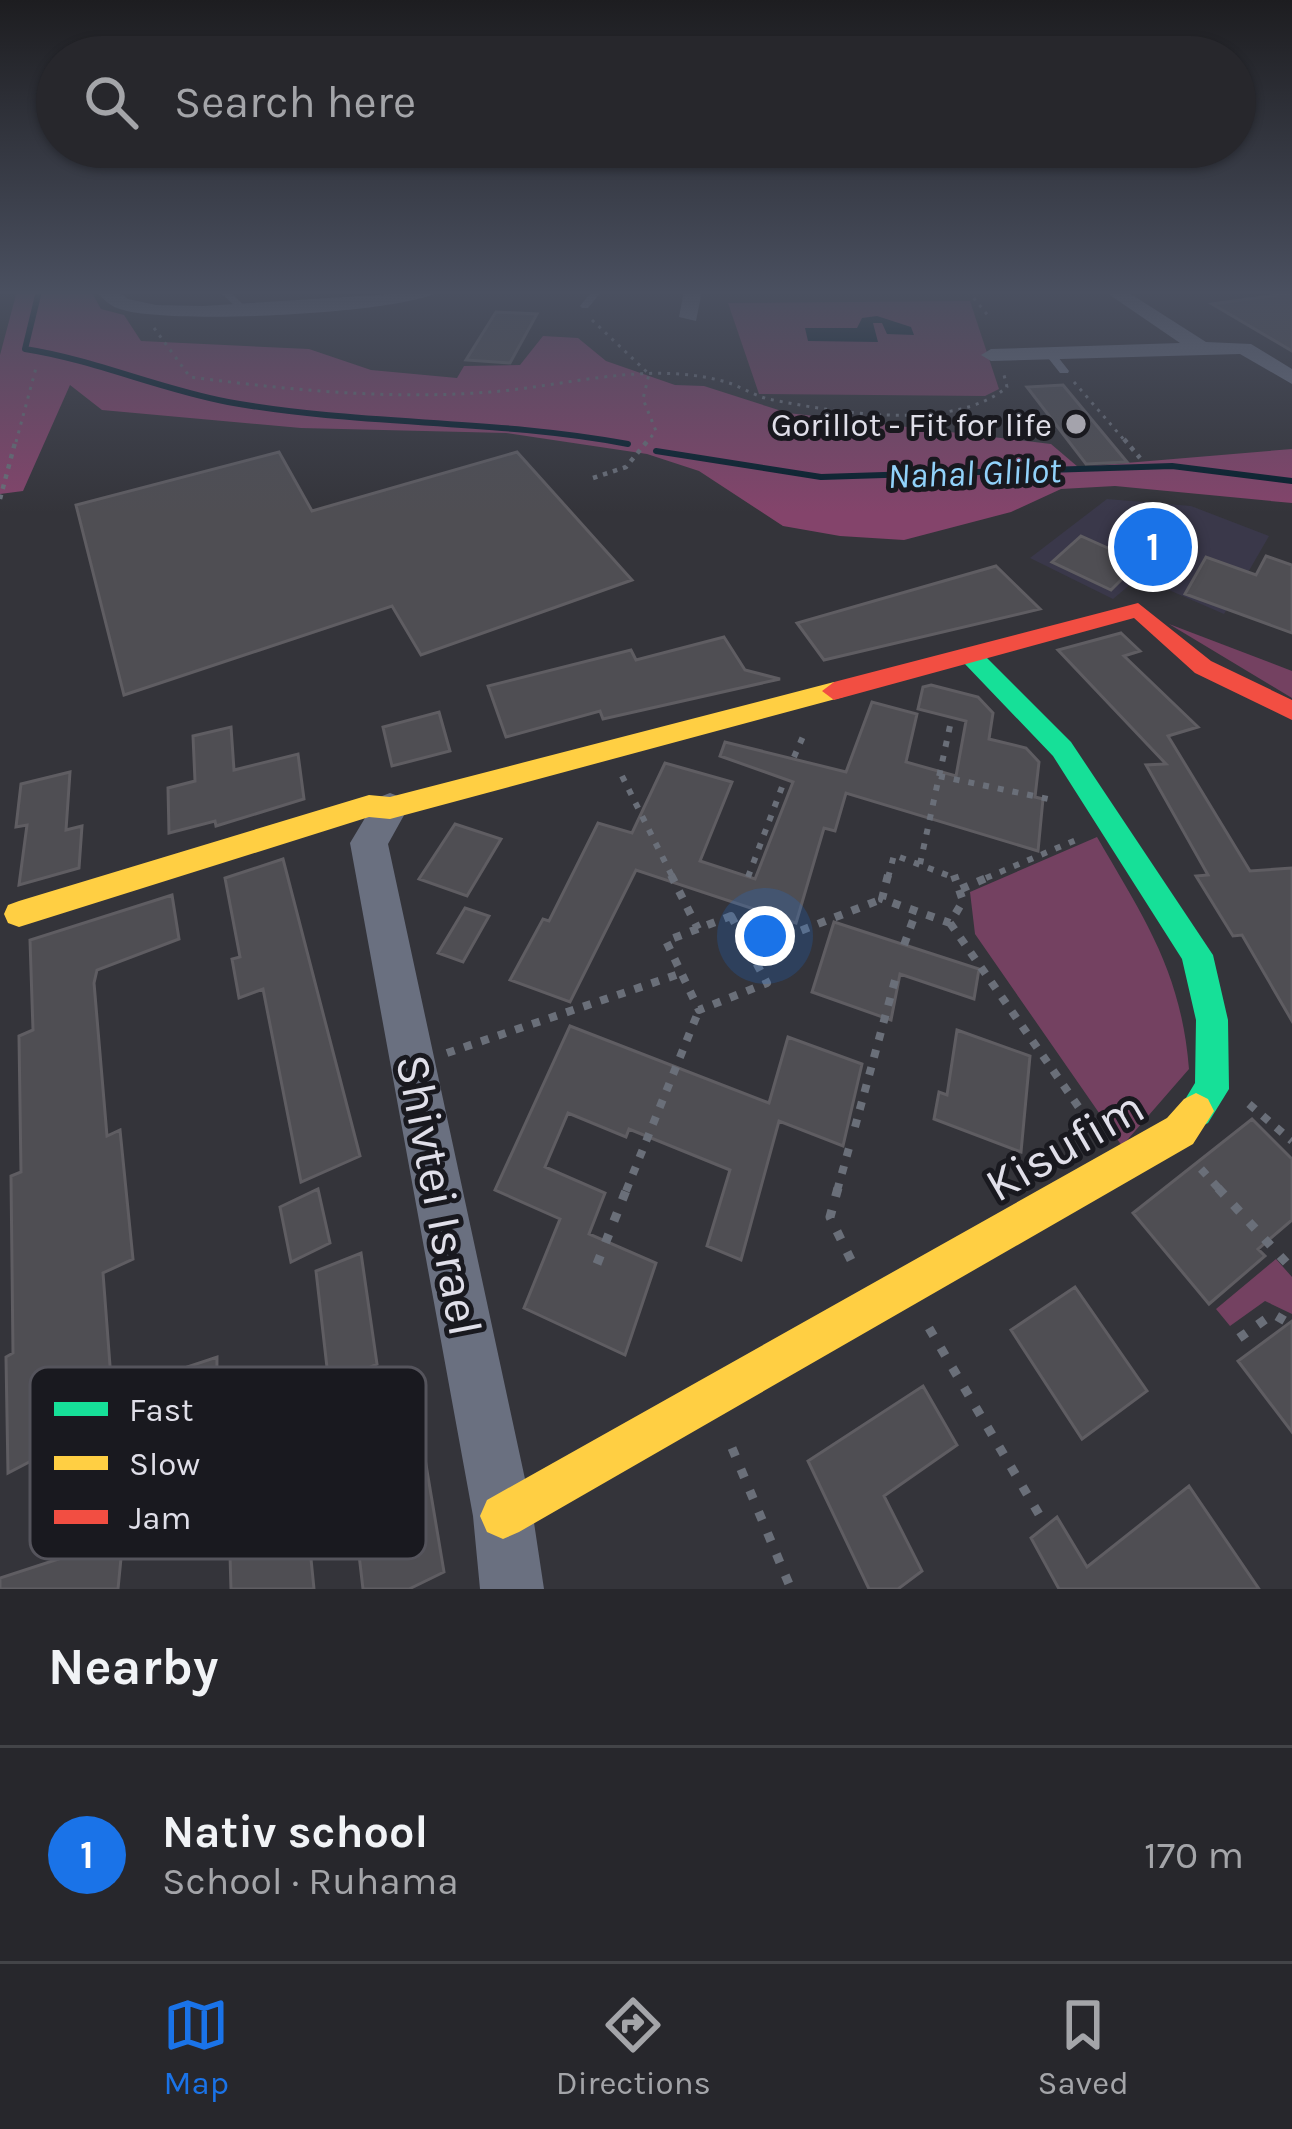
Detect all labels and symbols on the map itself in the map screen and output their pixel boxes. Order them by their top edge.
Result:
place label: Gorillot - Fit for life [771,406,1052,444]
marker: Gorillot - Fit for life [1063,411,1089,437]
water label: Nahal Glilot [887,449,1062,497]
pin: 1 [1114,502,1192,592]
your location [735,906,795,966]
street label: Shivtei Israel [384,1050,494,1341]
street label: Kisufim [975,1078,1154,1213]
legend [30,1367,426,1559]
text: Fast [129,1391,193,1429]
text: Slow [129,1445,200,1483]
text: Jam [129,1499,191,1537]

